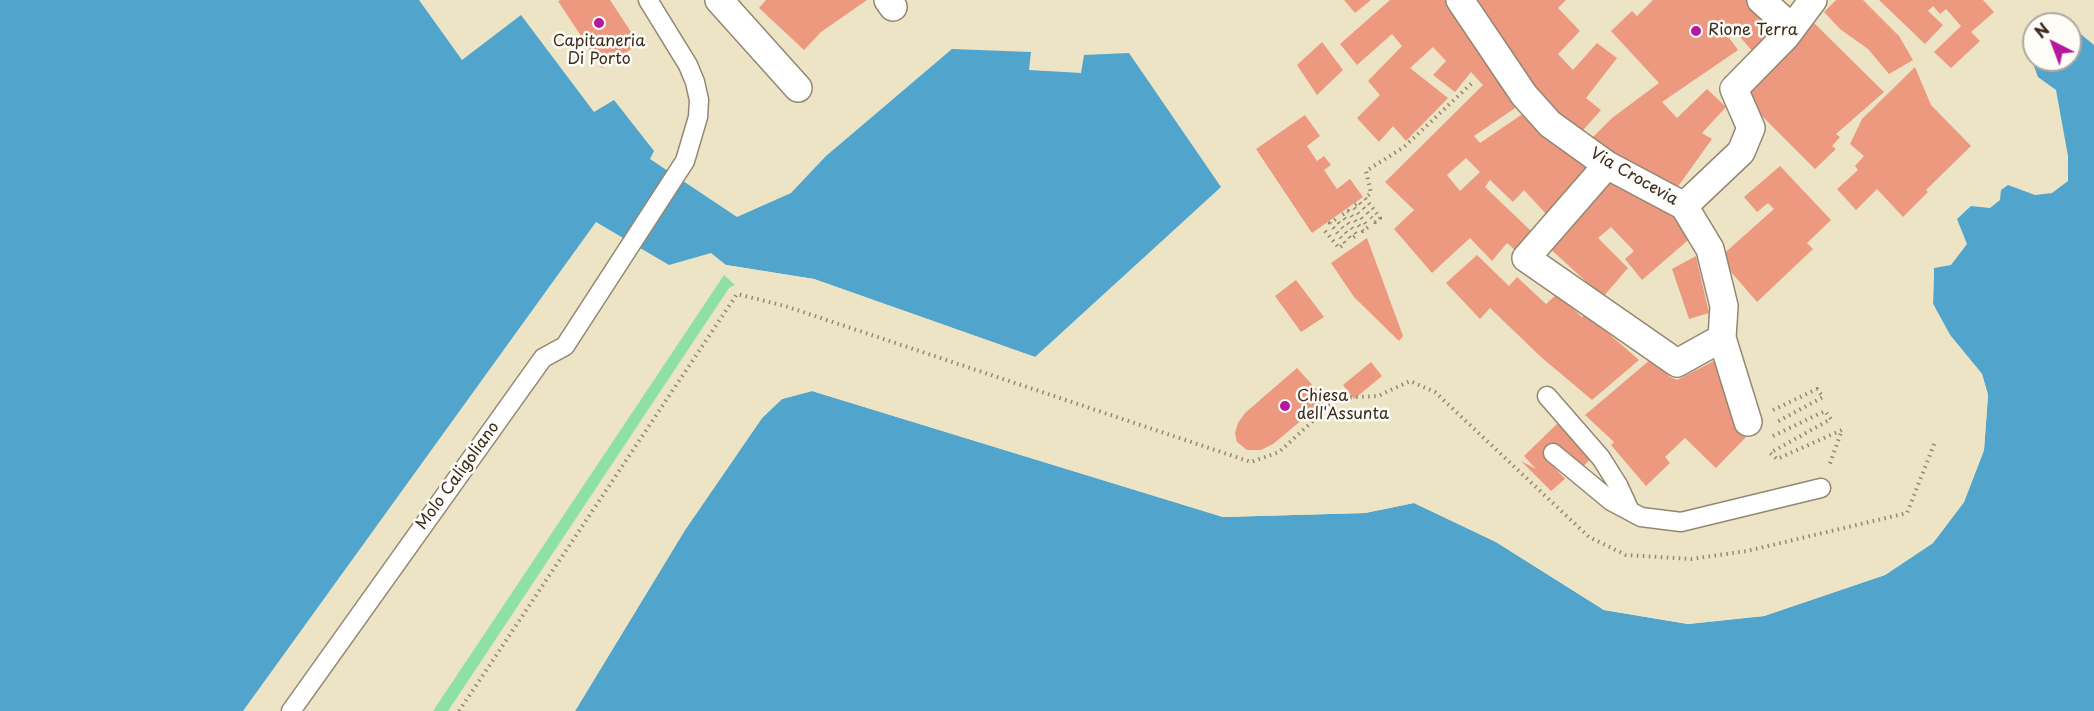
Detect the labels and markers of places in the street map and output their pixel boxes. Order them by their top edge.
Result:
marker: Capitaneria Di Porto [592,16,606,30]
place label: Rione Terra [1708,21,1798,41]
marker: Rione Terra [1689,24,1703,38]
place label: Capitaneria Di Porto [553,32,645,70]
place label: Chiesa dell'Assunta [1297,387,1389,425]
marker: Chiesa dell'Assunta [1278,399,1292,413]

